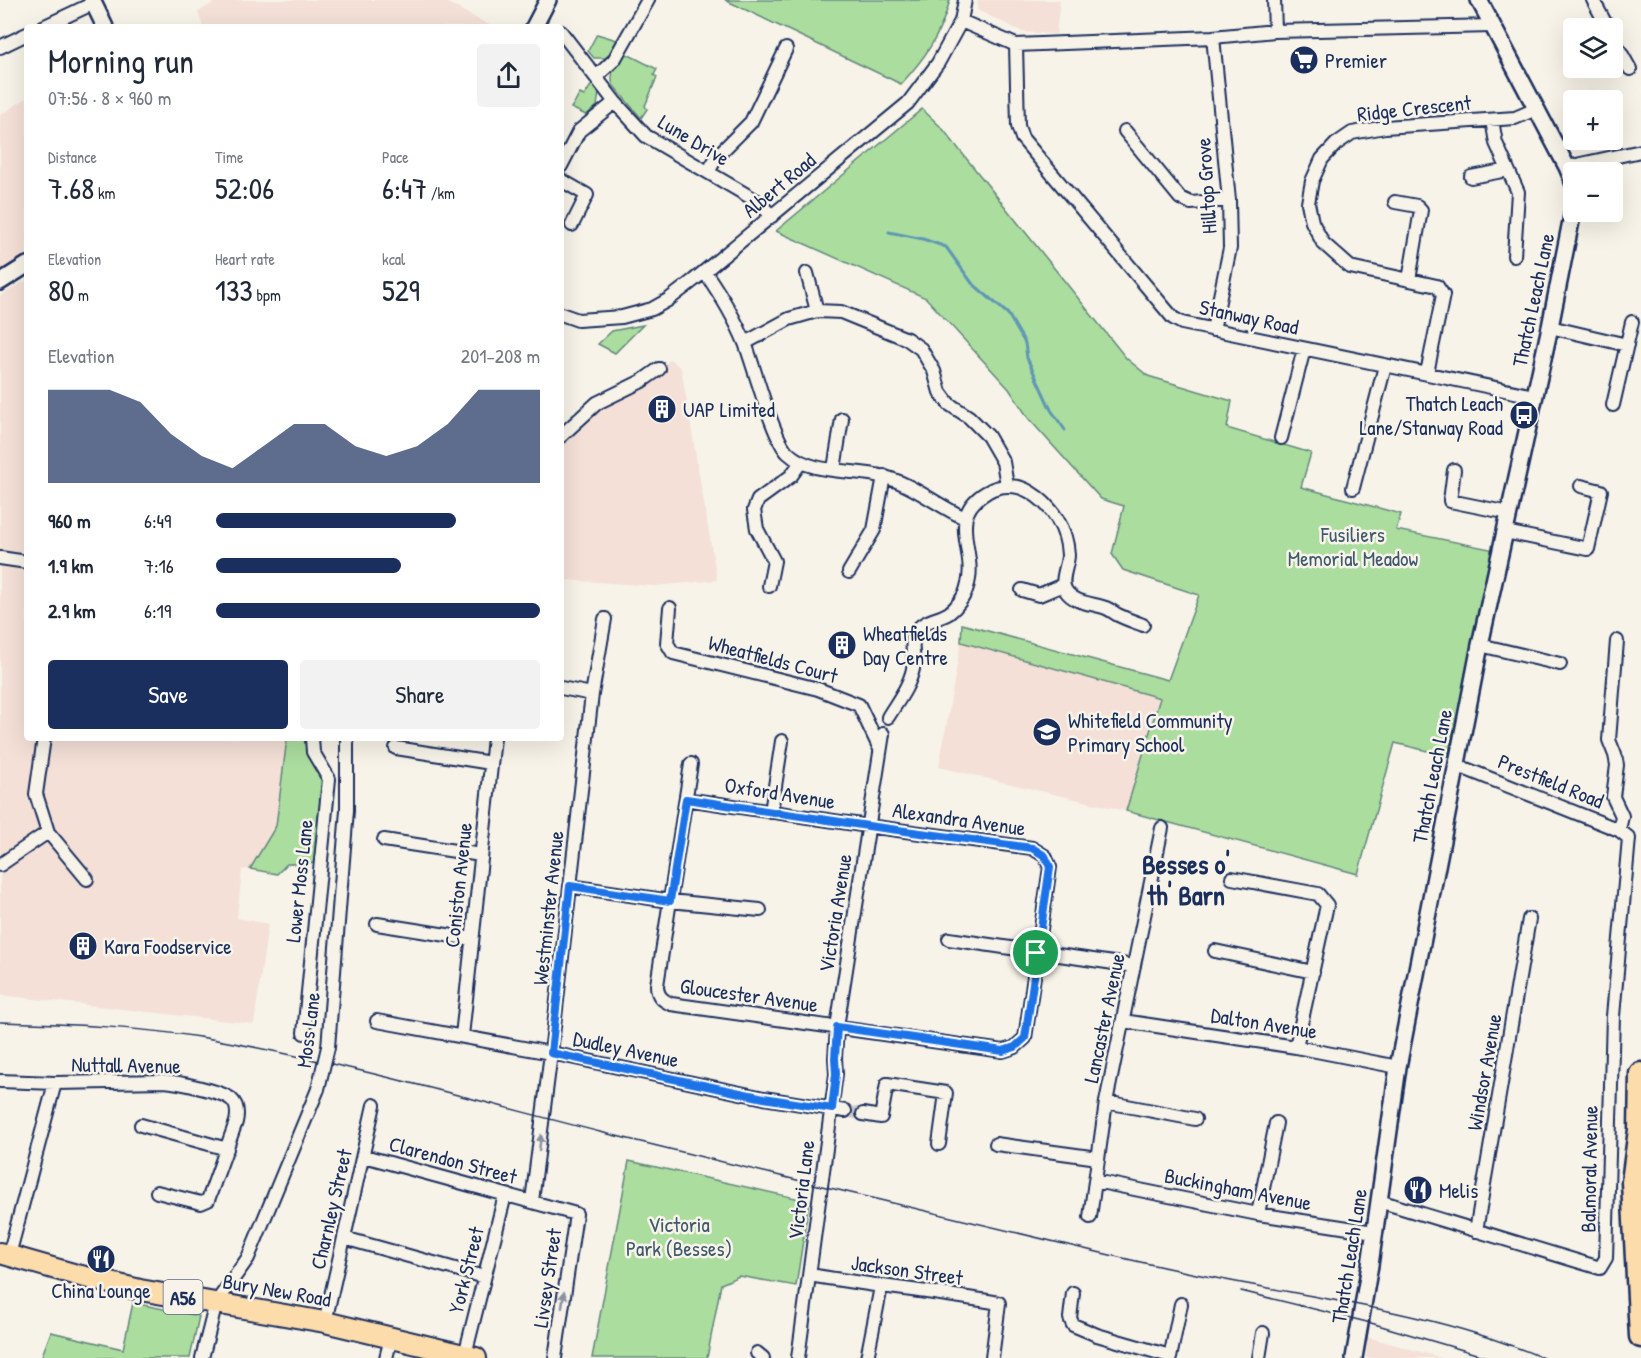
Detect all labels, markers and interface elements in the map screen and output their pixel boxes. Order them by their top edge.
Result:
map controls [1563,18,1623,222]
button: layers [1563,18,1623,78]
text: Morning run [48,39,194,83]
button: share [477,44,540,107]
supermarket icon: Premier [1288,44,1320,76]
place label: Premier [1325,46,1387,75]
text: 07:56 · 8 × 960 m [48,84,171,111]
street label: Ridge Crescent [1356,88,1473,128]
button: + [1563,90,1623,150]
street label: Lune Drive [653,107,735,173]
street label: Hilltop Grove [1188,137,1224,235]
text: Distance [48,146,97,168]
text: Time [215,146,243,168]
text: Pace [382,146,409,168]
street label: Albert Road [736,146,822,224]
button: − [1563,162,1623,222]
text: 7.68 [48,168,94,208]
text: 52:06 [215,168,274,208]
text: 6:47 [382,168,427,208]
text: km [94,182,115,204]
text: /km [427,182,455,204]
street label: Thatch Leach Lane [1505,230,1561,370]
text: Elevation [48,248,101,270]
text: Heart rate [215,248,275,270]
text: kcal [382,248,405,270]
text: 80 [48,270,74,310]
text: 133 [215,270,253,310]
text: 529 [382,270,420,310]
text: m [74,284,89,306]
text: bpm [253,284,281,306]
street label: Stanway Road [1197,292,1301,342]
text: Elevation [48,342,114,369]
text: 201–208 m [461,342,540,369]
place label: Thatch Leach Lane/Stanway Road [1360,389,1503,442]
building icon: UAP Limited [646,393,678,425]
place label: UAP Limited [683,395,775,424]
bus stop icon: Thatch Leach Lane/Stanway Road [1508,399,1540,431]
text: 960 m [48,507,90,534]
text: 6:49 [144,507,171,534]
park label: Fusiliers Memorial Meadow [1288,520,1419,573]
text: 1.9 km [48,552,93,579]
text: 7:16 [144,552,174,579]
text: 2.9 km [48,597,95,624]
text: 6:19 [144,597,171,624]
place label: Wheatfields Day Centre [863,619,948,672]
street label: Wheatfields Court [705,628,842,690]
building icon: Wheatfields Day Centre [826,629,858,661]
button: Save [48,660,288,729]
button: Share [300,660,540,729]
place label: Whitefield Community Primary School [1068,706,1233,759]
street label: Thatch Leach Lane [1405,706,1459,846]
school or university icon: Whitefield Community Primary School [1031,716,1063,748]
street label: Prestfield Road [1494,747,1608,815]
street label: Oxford Avenue [723,770,837,816]
street label: Alexandra Avenue [891,795,1027,843]
street label: Lower Moss Lane [278,818,320,944]
street label: Coniston Avenue [437,821,479,949]
street label: Westminster Avenue [525,829,571,987]
district label: Besses o' th' Barn [1142,846,1230,913]
street label: Victoria Avenue [811,852,859,974]
pin [1010,927,1061,978]
building icon: Kara Foodservice [67,930,99,962]
place label: Kara Foodservice [104,932,232,961]
icon: arrive [1019,936,1052,969]
street label: Lancaster Avenue [1076,951,1132,1085]
street label: Gloucester Avenue [678,971,820,1019]
street label: Moss Lane [289,991,327,1069]
street label: Dalton Avenue [1209,1000,1319,1046]
street label: Windsor Avenue [1459,1011,1509,1133]
street label: Dudley Avenue [570,1024,682,1074]
street label: Nuttall Avenue [71,1050,181,1080]
street label: Balmoral Avenue [1573,1105,1605,1233]
street label: Clarendon Street [386,1129,521,1191]
one-way arrow [535,1134,544,1153]
street label: Victoria Lane [781,1139,821,1241]
street label: Charnley Street [303,1145,359,1272]
street label: Buckingham Avenue [1162,1161,1314,1217]
restaurant icon: Melis [1402,1174,1434,1206]
place label: Melis [1439,1176,1478,1205]
street label: Thatch Leach Lane [1324,1187,1374,1325]
park label: Victoria Park (Besses) [626,1210,732,1263]
street label: York Street [441,1223,491,1316]
street label: Livsey Street [526,1226,568,1330]
restaurant icon: China Lounge [85,1243,117,1275]
street label: Jackson Street [849,1248,966,1292]
street label: Bury New Road [221,1266,333,1314]
place label: China Lounge [51,1276,151,1305]
road number: A56 [164,1280,202,1314]
one-way arrow [559,1290,568,1309]

